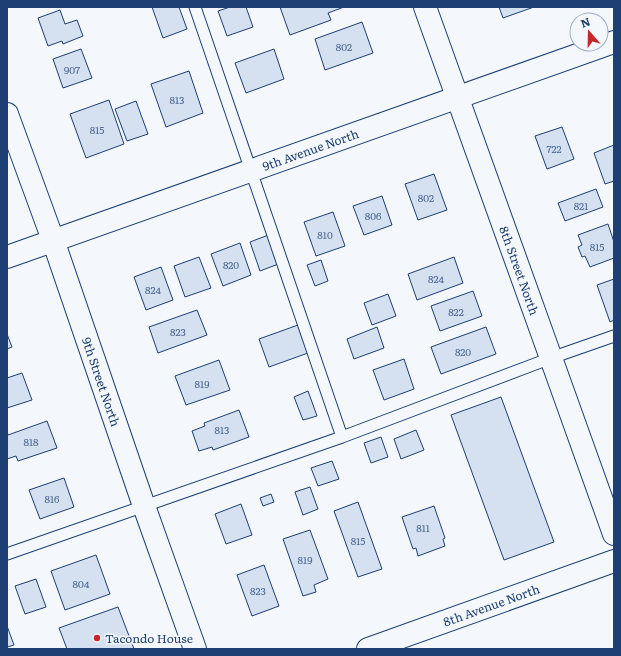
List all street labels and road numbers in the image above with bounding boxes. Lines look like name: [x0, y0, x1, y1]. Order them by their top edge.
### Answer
street label: 9th Avenue North: [260, 124, 361, 175]
street label: 8th Street North: [495, 224, 544, 318]
street label: 9th Street North: [78, 335, 125, 429]
street label: 8th Avenue North: [441, 579, 542, 630]

